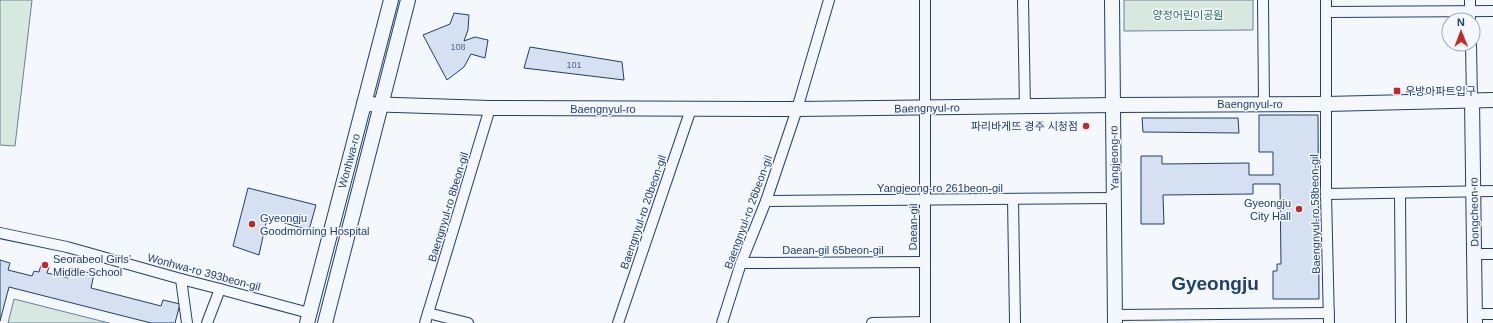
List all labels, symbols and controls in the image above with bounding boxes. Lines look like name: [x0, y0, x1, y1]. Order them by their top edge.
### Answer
park label: 양정어린이공원: [1153, 9, 1223, 21]
north arrow: [1441, 12, 1481, 52]
text: N: [1457, 16, 1465, 28]
house number: 108: [450, 42, 466, 52]
house number: 101: [566, 60, 582, 70]
place label: 우방아파트입구: [1405, 85, 1476, 97]
marker: 우방아파트입구: [1392, 86, 1402, 96]
street label: Baengnyul-ro: [1217, 98, 1283, 110]
street label: Baengnyul-ro: [894, 101, 960, 115]
street label: Baengnyul-ro: [570, 103, 636, 115]
place label: 파리바게뜨 경주 시청점: [971, 120, 1078, 132]
marker: 파리바게뜨 경주 시청점: [1081, 121, 1091, 131]
street label: Yangjeong-ro: [1107, 125, 1121, 191]
street label: Wonhwa-ro: [336, 132, 362, 190]
street label: Baengnyul-ro 8beon-gil: [426, 151, 470, 263]
street label: Baengnyul-ro 20beon-gil: [618, 153, 668, 271]
street label: Baengnyul-ro 26beon-gil: [722, 154, 774, 270]
street label: Baengnyul-ro 58beon-gil: [1308, 154, 1322, 274]
street label: Dongcheon-ro: [1467, 177, 1481, 247]
street label: Yangjeong-ro 261beon-gil: [877, 182, 1003, 194]
place label: Gyeongju City Hall: [1244, 197, 1291, 222]
street label: Daean-gil: [907, 203, 919, 251]
marker: Gyeongju City Hall: [1294, 204, 1304, 214]
place label: Gyeongju Goodmorning Hospital: [260, 212, 369, 237]
marker: Gyeongju Goodmorning Hospital: [247, 219, 257, 229]
street label: Daean-gil 65beon-gil: [782, 244, 884, 256]
street label: Wonhwa-ro 393beon-gil: [146, 251, 262, 293]
place label: Seorabeol Girls’ Middle School: [53, 253, 131, 278]
marker: Seorabeol Girls’ Middle School: [40, 260, 50, 270]
district label: Gyeongju: [1171, 273, 1259, 294]

